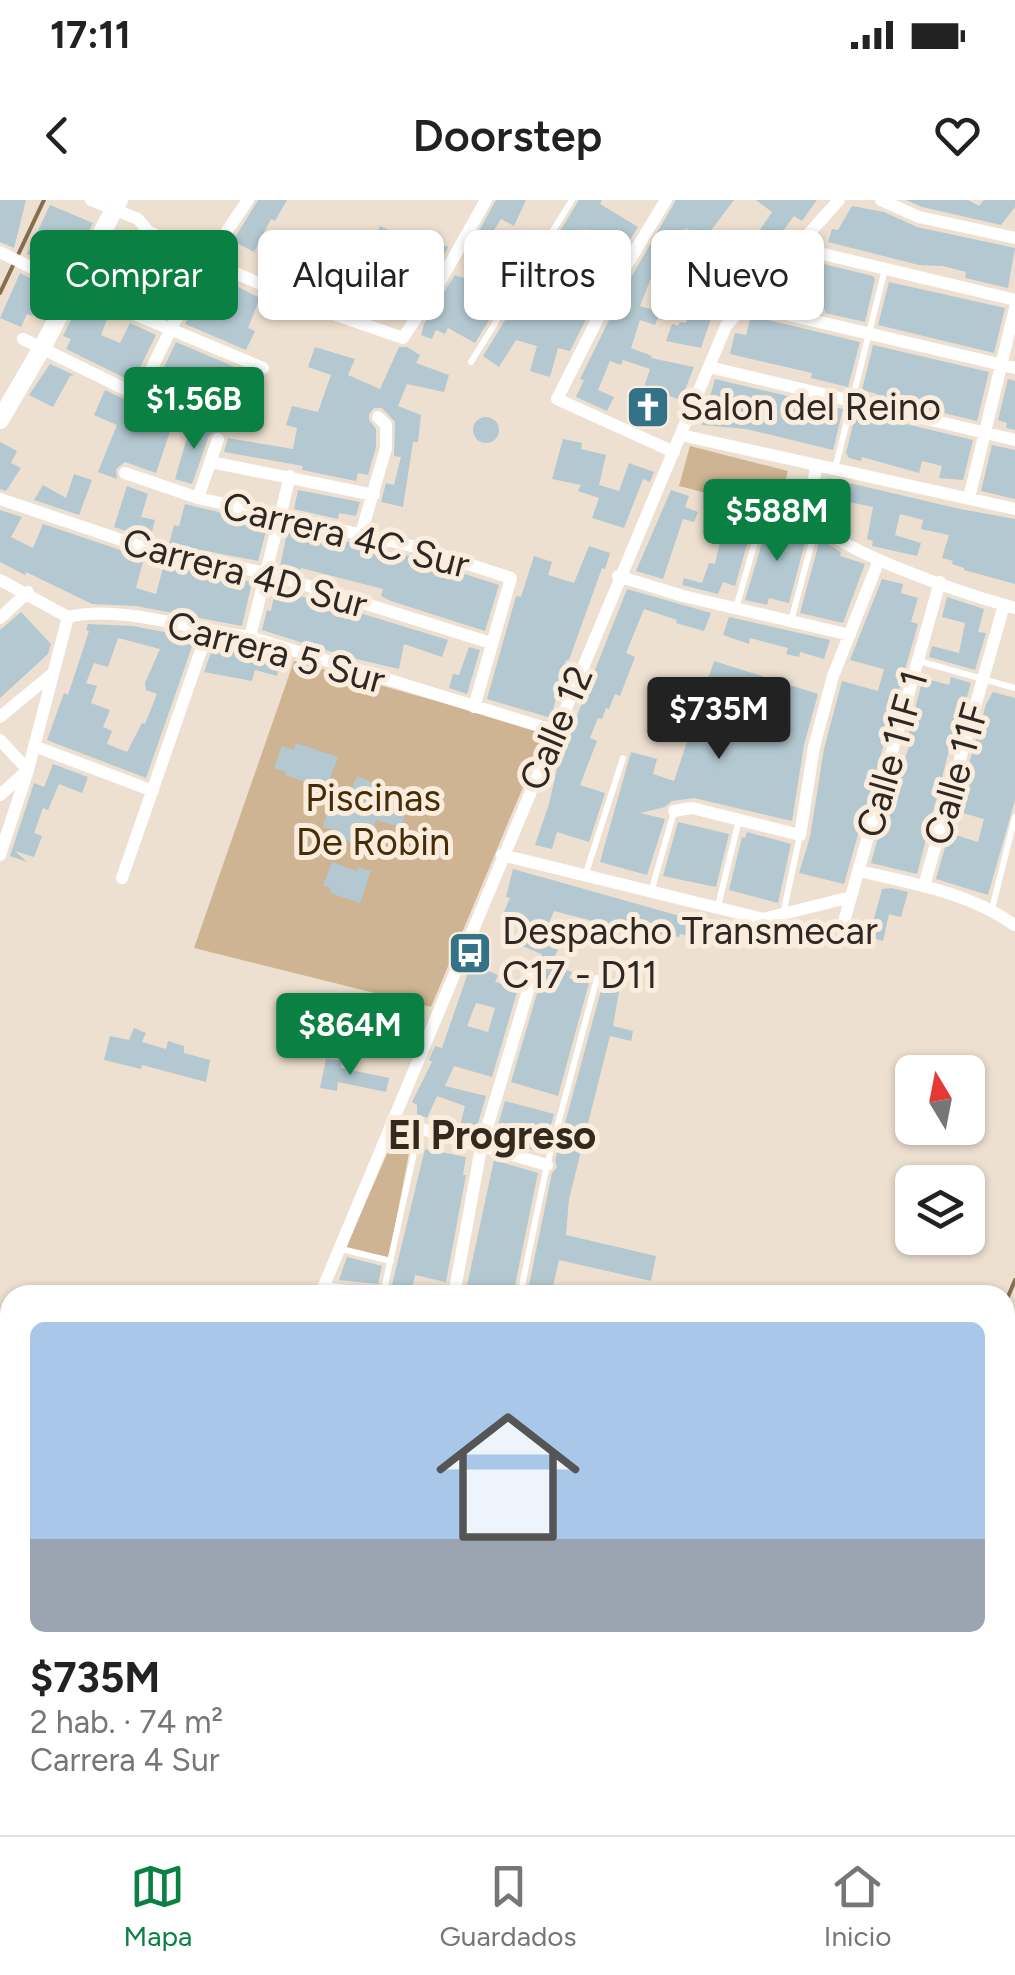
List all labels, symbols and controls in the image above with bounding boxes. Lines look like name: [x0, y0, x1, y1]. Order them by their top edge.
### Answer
text: 17:11: [50, 12, 131, 58]
icon: back: [30, 108, 85, 163]
text: Doorstep: [413, 108, 602, 162]
icon: heart: [930, 108, 985, 163]
chip: Comprar: [30, 230, 238, 320]
chip: Alquilar: [258, 230, 444, 320]
chip: Filtros: [464, 230, 631, 320]
chip: Nuevo: [651, 230, 824, 320]
pin: $1.56B: [113, 367, 275, 452]
text: $1.56B: [146, 380, 242, 418]
church icon: Salon del Reino: [625, 384, 671, 430]
place label: Salon del Reino: [680, 384, 941, 430]
pin: $588M: [707, 479, 847, 564]
street label: Carrera 4C Sur: [218, 482, 474, 588]
text: $588M: [726, 492, 828, 530]
street label: Carrera 4D Sur: [118, 518, 372, 628]
street label: Carrera 5 Sur: [162, 601, 390, 703]
street label: Calle 12: [509, 659, 603, 797]
street label: Calle 11F 1: [846, 666, 938, 842]
pin: $735M: [649, 677, 789, 762]
text: $735M: [669, 690, 769, 728]
street label: Calle 11F: [914, 698, 998, 850]
park label: Piscinas De Robin: [296, 775, 450, 865]
place label: Despacho Transmecar C17 - D11: [502, 908, 878, 998]
bus stop icon: Despacho Transmecar C17 - D11: [447, 930, 493, 976]
pin: $864M: [280, 993, 420, 1078]
text: $864M: [298, 1006, 402, 1044]
north arrow: [895, 1055, 985, 1145]
map controls: [895, 1055, 985, 1255]
district label: El Progreso: [388, 1111, 596, 1159]
button: layers: [895, 1165, 985, 1255]
icon: home: [418, 1387, 598, 1567]
text: $735M: [30, 1652, 160, 1703]
text: 2 hab. · 74 m²: [30, 1703, 223, 1741]
text: Carrera 4 Sur: [30, 1741, 220, 1779]
tab: Mapa: [124, 1859, 192, 1953]
tab: Guardados: [440, 1859, 577, 1953]
tab: Inicio: [824, 1859, 891, 1953]

